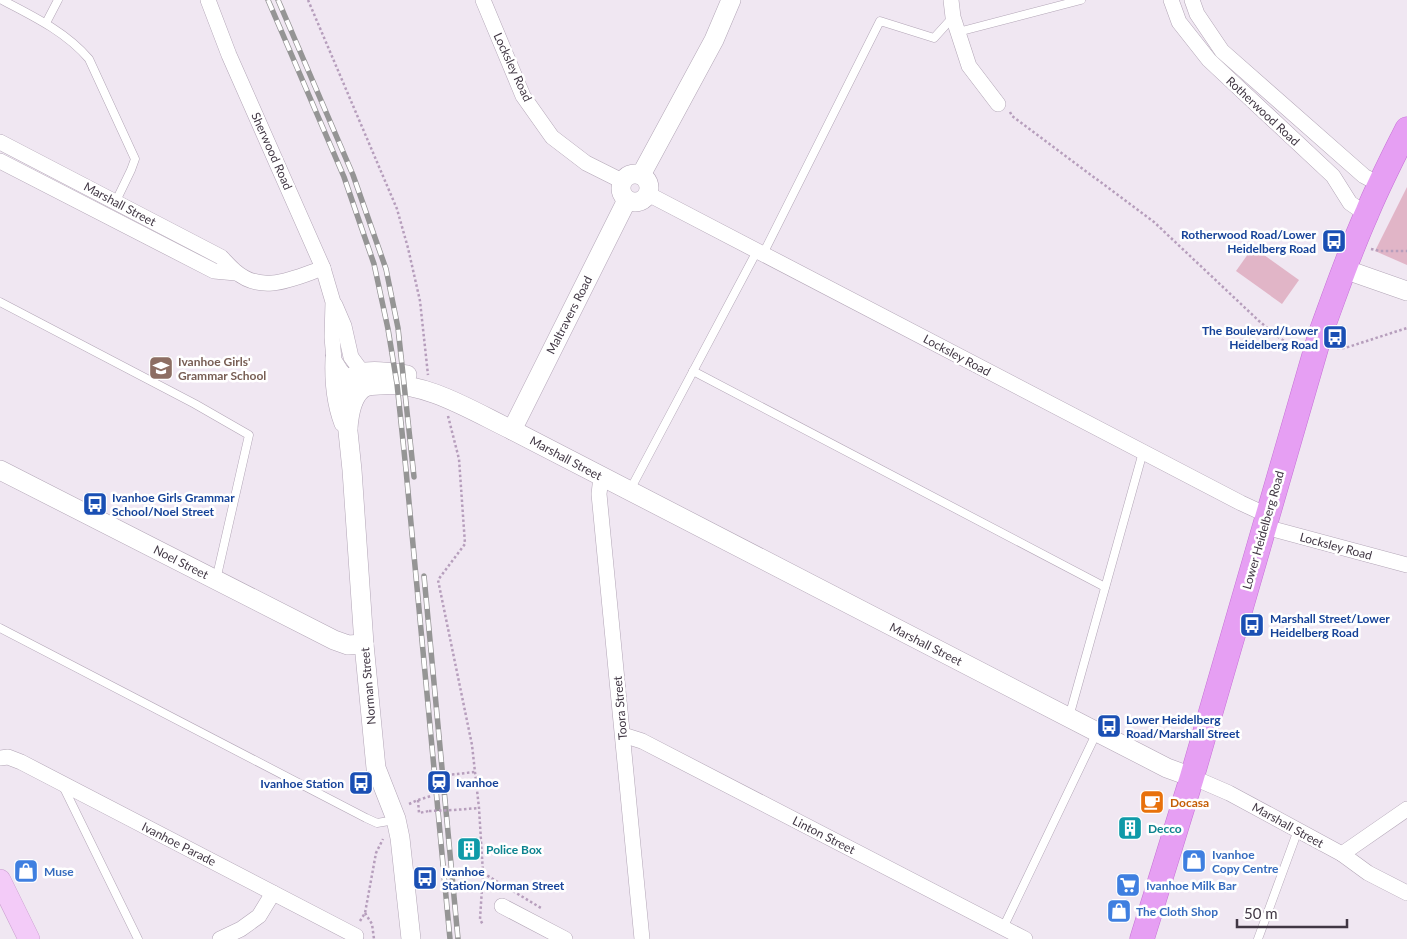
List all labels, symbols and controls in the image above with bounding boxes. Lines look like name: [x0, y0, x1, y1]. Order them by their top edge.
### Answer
street label: Locksley Road: [491, 30, 535, 104]
street label: Rotherwood Road: [1223, 73, 1303, 149]
street label: Sherwood Road: [248, 110, 296, 192]
street label: Marshall Street: [81, 179, 159, 230]
place label: Rotherwood Road/Lower Heidelberg Road: [1181, 227, 1317, 256]
bus stop icon: Rotherwood Road/Lower Heidelberg Road: [1321, 228, 1347, 254]
street label: Maltravers Road: [543, 273, 595, 357]
place label: The Boulevard/Lower Heidelberg Road: [1202, 323, 1319, 352]
bus stop icon: The Boulevard/Lower Heidelberg Road: [1322, 324, 1348, 350]
street label: Locksley Road: [921, 331, 993, 379]
place label: Ivanhoe Girls' Grammar School: [178, 354, 266, 383]
school or university icon: Ivanhoe Girls' Grammar School: [148, 355, 174, 381]
street label: Marshall Street: [527, 433, 605, 484]
street label: Lower Heidelberg Road: [1239, 469, 1287, 591]
place label: Ivanhoe Girls Grammar School/Noel Street: [112, 490, 235, 519]
bus stop icon: Ivanhoe Girls Grammar School/Noel Street: [82, 491, 108, 517]
street label: Locksley Road: [1298, 529, 1374, 563]
street label: Noel Street: [151, 542, 212, 583]
place label: Marshall Street/Lower Heidelberg Road: [1270, 611, 1390, 640]
bus stop icon: Marshall Street/Lower Heidelberg Road: [1239, 612, 1265, 638]
street label: Marshall Street: [887, 619, 965, 669]
street label: Norman Street: [357, 646, 379, 725]
street label: Toora Street: [610, 675, 630, 741]
place label: Lower Heidelberg Road/Marshall Street: [1126, 712, 1240, 741]
bus stop icon: Lower Heidelberg Road/Marshall Street: [1096, 713, 1122, 739]
station icon: Ivanhoe: [426, 769, 452, 795]
bus stop icon: Ivanhoe Station: [348, 770, 374, 796]
place label: Ivanhoe: [456, 775, 499, 790]
place label: Ivanhoe Station: [260, 776, 344, 791]
cafe icon: Docasa: [1139, 789, 1165, 815]
place label: Docasa: [1170, 795, 1209, 810]
street label: Marshall Street: [1250, 799, 1327, 851]
street label: Linton Street: [790, 813, 858, 857]
building icon: Decco: [1117, 815, 1143, 841]
street label: Ivanhoe Parade: [139, 819, 219, 869]
place label: Decco: [1148, 821, 1182, 836]
building icon: Police Box: [456, 836, 482, 862]
place label: Police Box: [486, 842, 543, 857]
place label: Ivanhoe Copy Centre: [1212, 847, 1279, 876]
shop icon: Ivanhoe Copy Centre: [1181, 848, 1207, 874]
shop icon: Muse: [13, 858, 39, 884]
place label: Muse: [44, 864, 74, 879]
place label: Ivanhoe Station/Norman Street: [442, 864, 565, 893]
bus stop icon: Ivanhoe Station/Norman Street: [412, 865, 438, 891]
supermarket icon: Ivanhoe Milk Bar: [1115, 872, 1141, 898]
place label: Ivanhoe Milk Bar: [1146, 878, 1237, 893]
scale bar: [1237, 896, 1347, 928]
shop icon: The Cloth Shop: [1106, 898, 1132, 924]
place label: The Cloth Shop: [1136, 904, 1218, 919]
text: 50 m: [1244, 904, 1278, 922]

